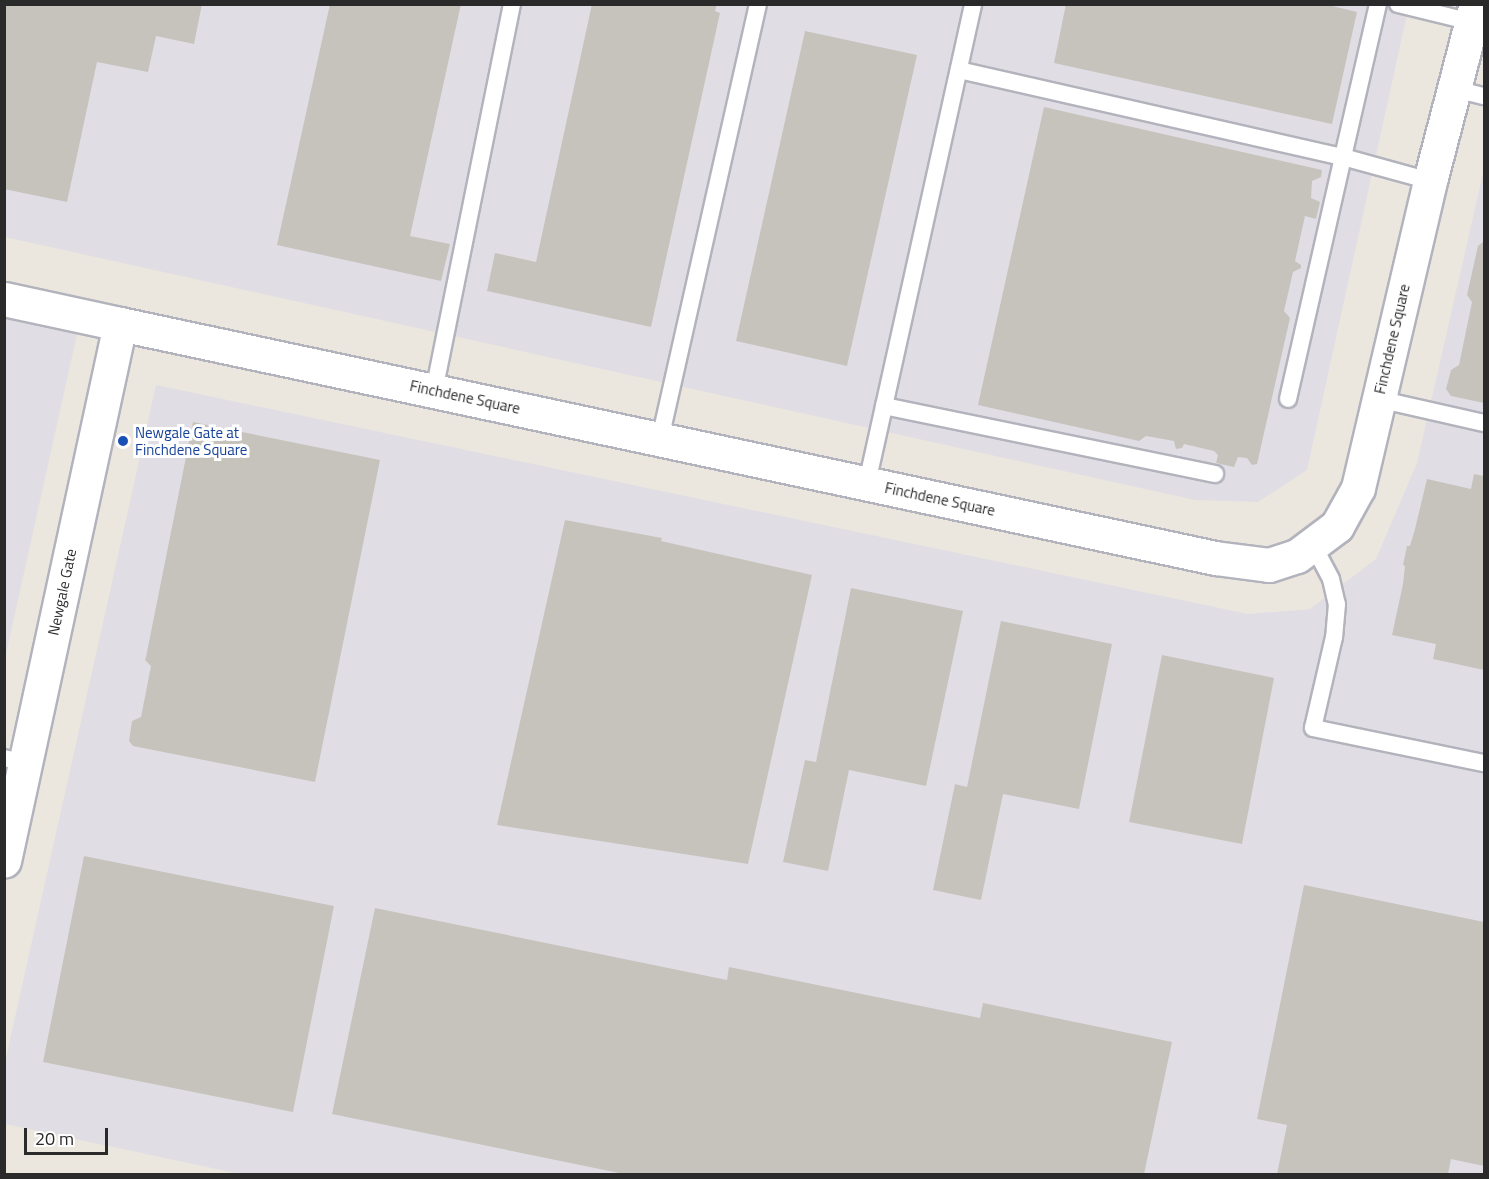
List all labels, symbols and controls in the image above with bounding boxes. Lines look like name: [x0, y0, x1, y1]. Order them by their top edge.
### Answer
street label: Finchdene Square: [1371, 282, 1413, 396]
street label: Finchdene Square: [408, 377, 522, 417]
place label: Newgale Gate at Finchdene Square: [135, 423, 247, 458]
marker: Newgale Gate at Finchdene Square: [116, 434, 130, 448]
street label: Finchdene Square: [883, 479, 997, 519]
street label: Newgale Gate: [44, 547, 80, 637]
scale bar: [27, 1116, 111, 1154]
text: 20 m: [35, 1125, 74, 1152]

